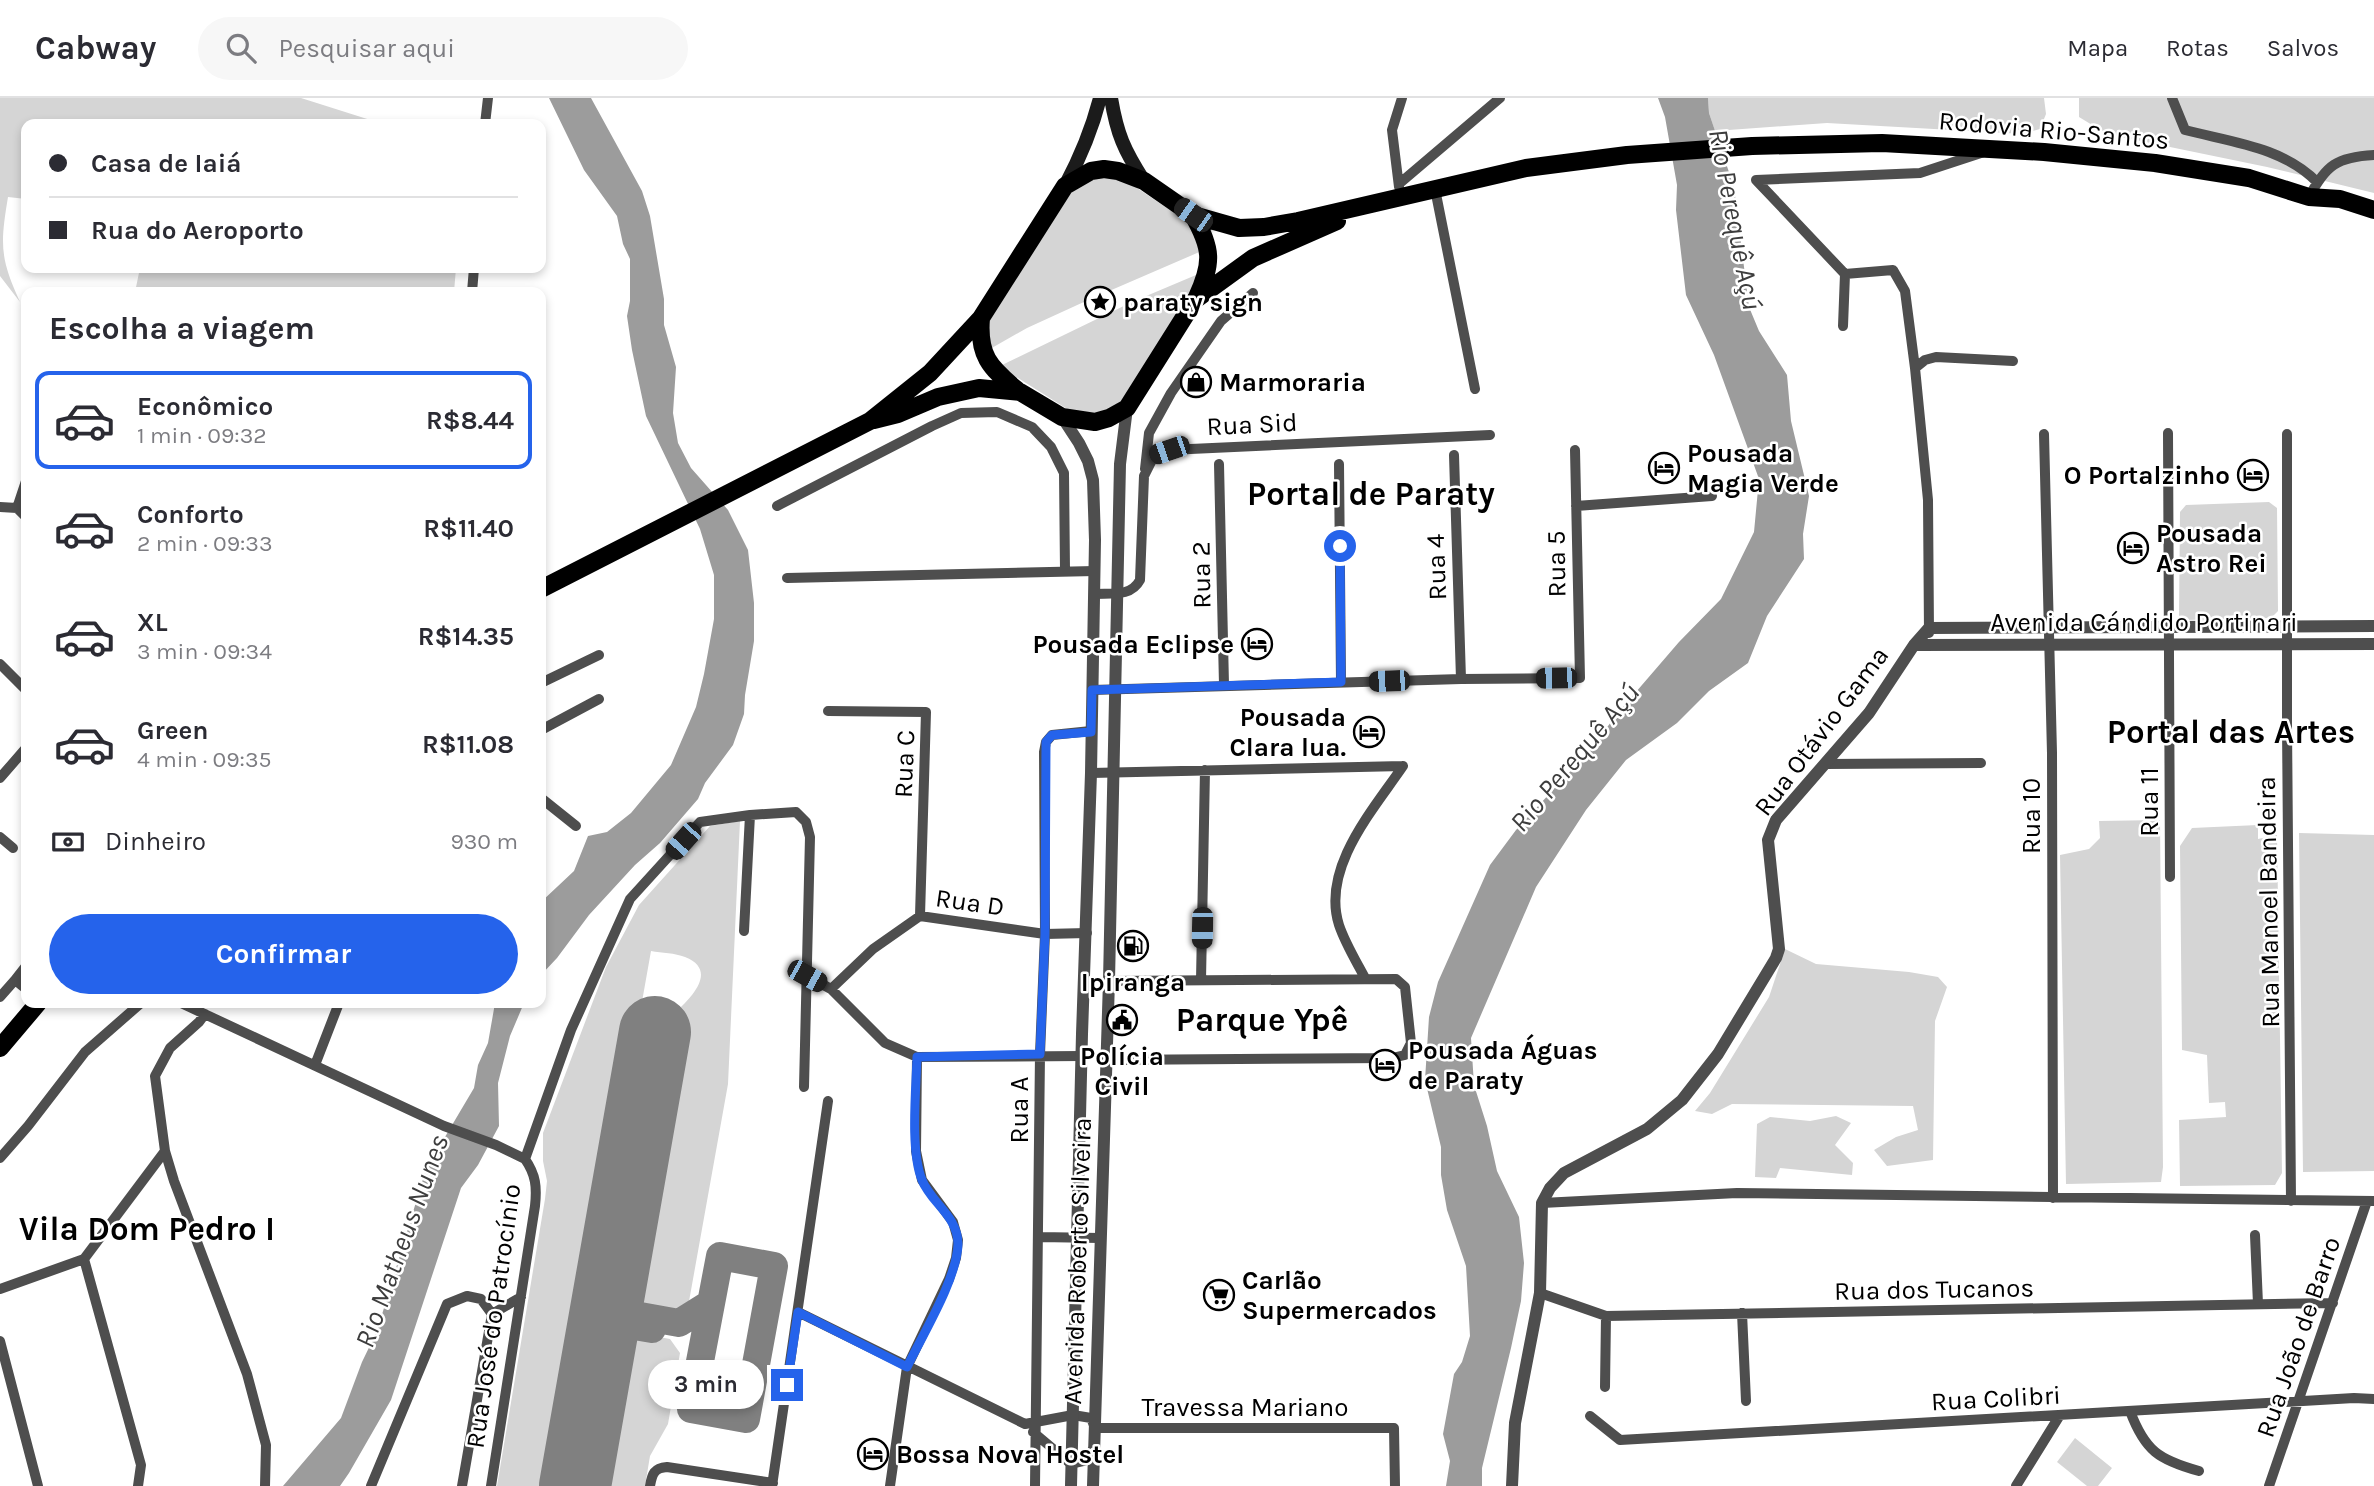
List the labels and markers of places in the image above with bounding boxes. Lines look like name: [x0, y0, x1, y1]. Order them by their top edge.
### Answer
place icon: paraty sign: [1083, 285, 1117, 319]
place label: paraty sign: [1123, 287, 1263, 318]
shop icon: Marmoraria: [1179, 365, 1213, 399]
place label: Marmoraria: [1219, 367, 1366, 398]
place label: Pousada Magia Verde: [1687, 438, 1839, 499]
hotel icon: Pousada Magia Verde: [1647, 451, 1681, 485]
hotel icon: O Portalzinho: [2236, 458, 2270, 492]
place label: O Portalzinho: [2064, 460, 2230, 491]
place label: Pousada Astro Rei: [2156, 518, 2267, 579]
hotel icon: Pousada Astro Rei: [2116, 531, 2150, 565]
hotel icon: Pousada Eclipse: [1240, 627, 1274, 661]
place label: Pousada Eclipse: [1032, 629, 1234, 660]
place label: Pousada Clara lua.: [1229, 702, 1346, 763]
hotel icon: Pousada Clara lua.: [1352, 715, 1386, 749]
fuel station icon: Ipiranga: [1116, 929, 1150, 963]
place label: Ipiranga: [1081, 967, 1185, 998]
public building icon: Polícia Civil: [1105, 1003, 1139, 1037]
place label: Pousada Águas de Paraty: [1408, 1034, 1597, 1096]
place label: Polícia Civil: [1080, 1041, 1164, 1102]
hotel icon: Pousada Águas de Paraty: [1368, 1048, 1402, 1082]
place label: Carlão Supermercados: [1242, 1265, 1437, 1326]
supermarket icon: Carlão Supermercados: [1202, 1278, 1236, 1312]
hotel icon: Bossa Nova Hostel: [856, 1437, 890, 1471]
place label: Bossa Nova Hostel: [896, 1439, 1124, 1470]

